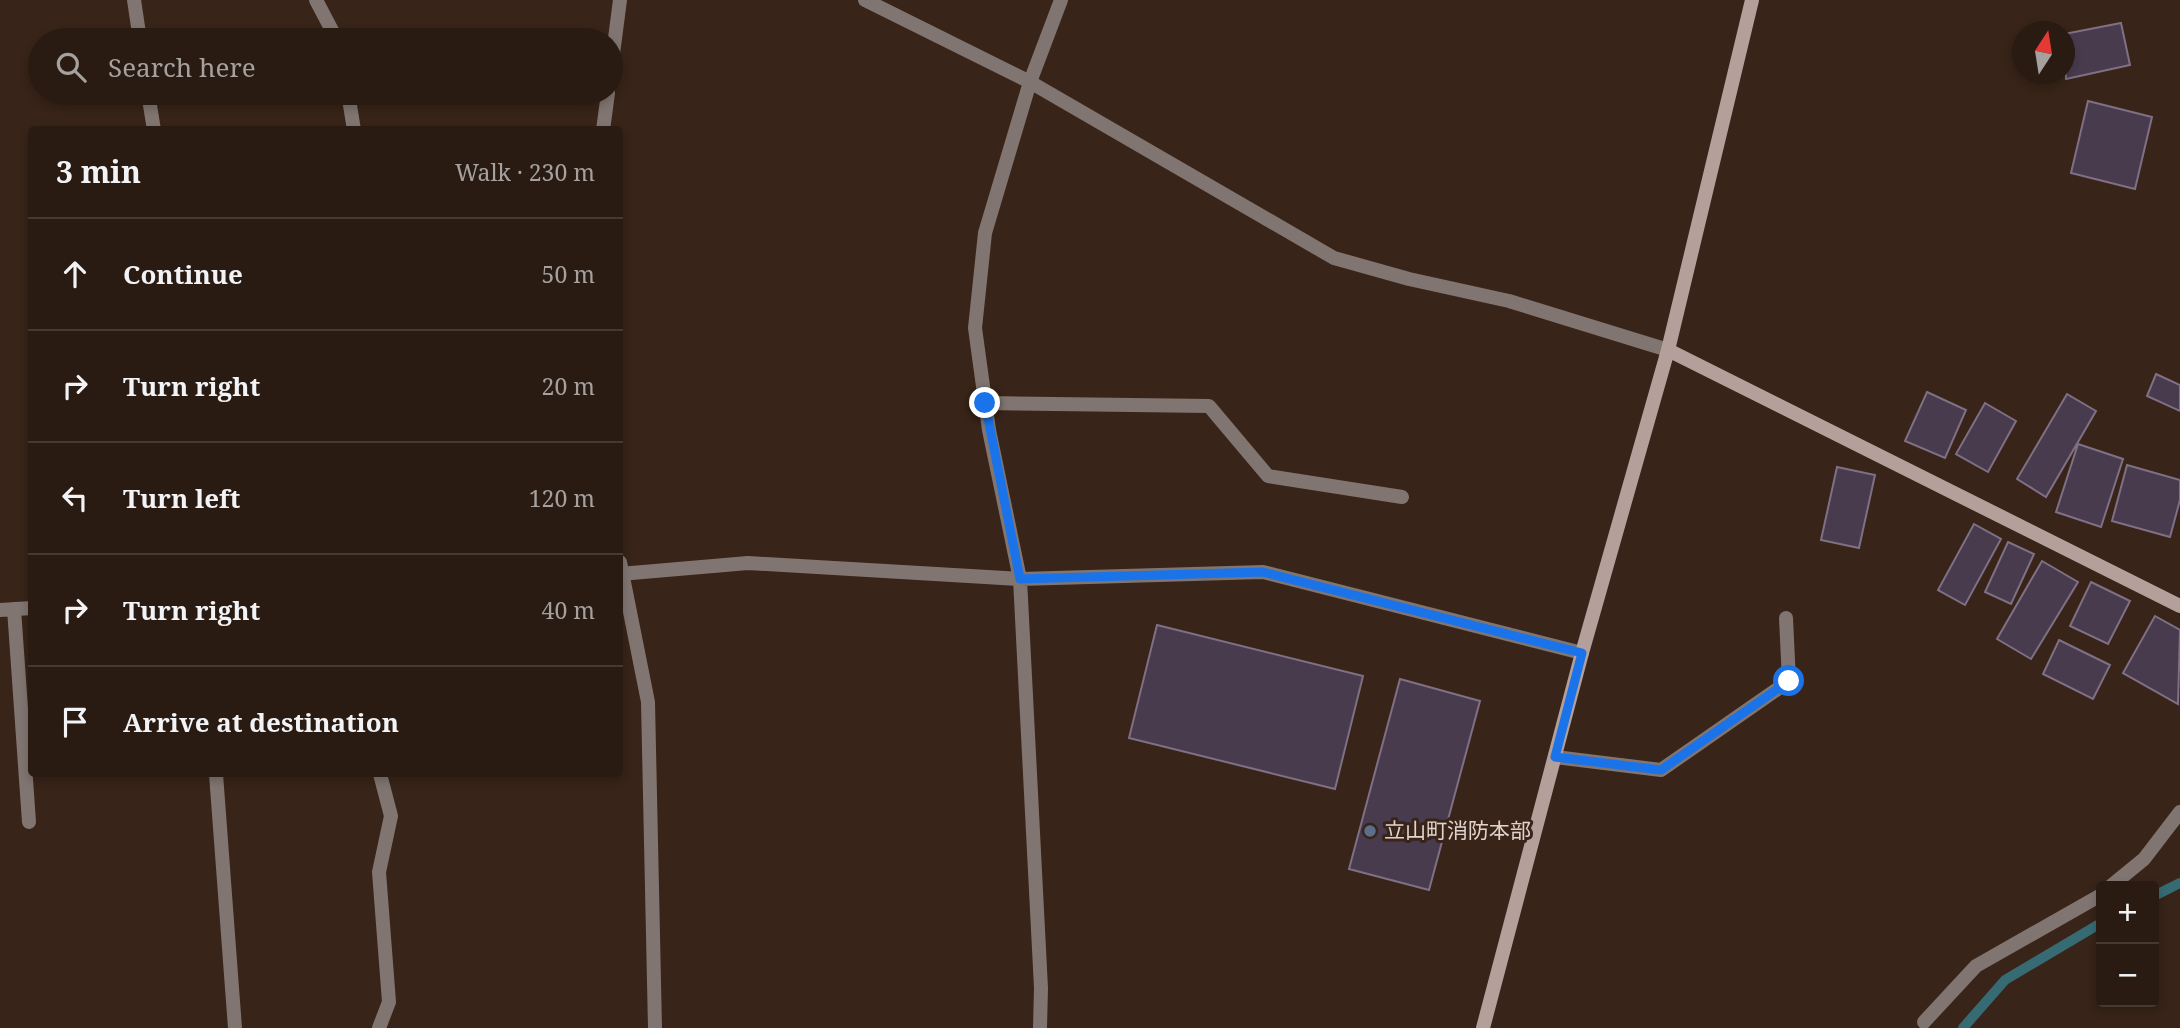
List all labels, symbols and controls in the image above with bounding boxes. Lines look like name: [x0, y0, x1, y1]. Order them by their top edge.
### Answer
north arrow: [2012, 21, 2075, 84]
search box: [28, 28, 623, 105]
icon: search: [52, 48, 90, 86]
text: Search here: [108, 49, 256, 85]
text: 3 min: [56, 151, 141, 192]
text: Walk · 230 m: [455, 156, 595, 188]
icon: ahead: [56, 255, 94, 293]
text: Continue: [123, 256, 243, 292]
text: 50 m: [542, 258, 595, 290]
icon: right: [56, 367, 94, 405]
text: Turn right: [123, 368, 260, 404]
text: 20 m: [542, 370, 595, 402]
route end: [969, 387, 1000, 418]
icon: left: [56, 479, 94, 517]
text: Turn left: [123, 480, 240, 516]
text: 120 m: [529, 482, 595, 514]
icon: right: [56, 591, 94, 629]
text: Turn right: [123, 592, 260, 628]
text: 40 m: [542, 594, 595, 626]
route start: [1773, 665, 1804, 696]
icon: arrive: [56, 703, 94, 741]
text: Arrive at destination: [123, 704, 399, 740]
place label: 立山町消防本部: [1384, 816, 1531, 844]
marker: 立山町消防本部: [1362, 823, 1378, 839]
map controls: [2096, 881, 2159, 1007]
button: +: [2096, 881, 2159, 944]
button: −: [2096, 944, 2159, 1007]

